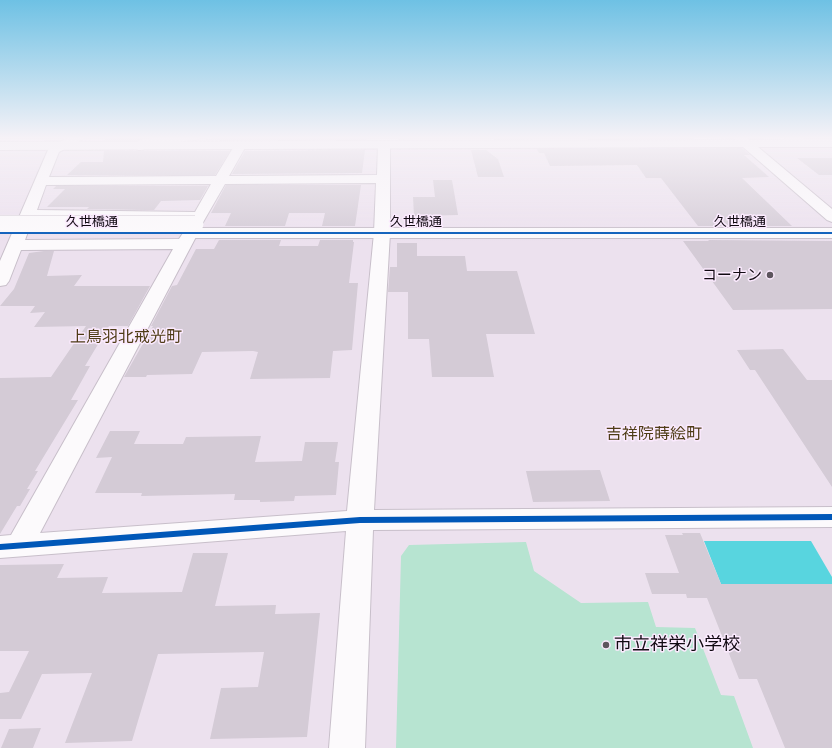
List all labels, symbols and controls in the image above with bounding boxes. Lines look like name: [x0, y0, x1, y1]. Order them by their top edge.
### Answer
street label: 久世橋通: [66, 214, 118, 230]
street label: 久世橋通: [390, 214, 442, 230]
street label: 久世橋通: [714, 214, 766, 230]
place label: コーナン: [702, 266, 762, 284]
marker: コーナン: [765, 270, 775, 280]
district label: 上鳥羽北戒光町: [70, 327, 182, 347]
district label: 吉祥院蒔絵町: [606, 424, 702, 444]
place label: 市立祥栄小学校: [614, 634, 740, 656]
marker: 市立祥栄小学校: [601, 640, 611, 650]

